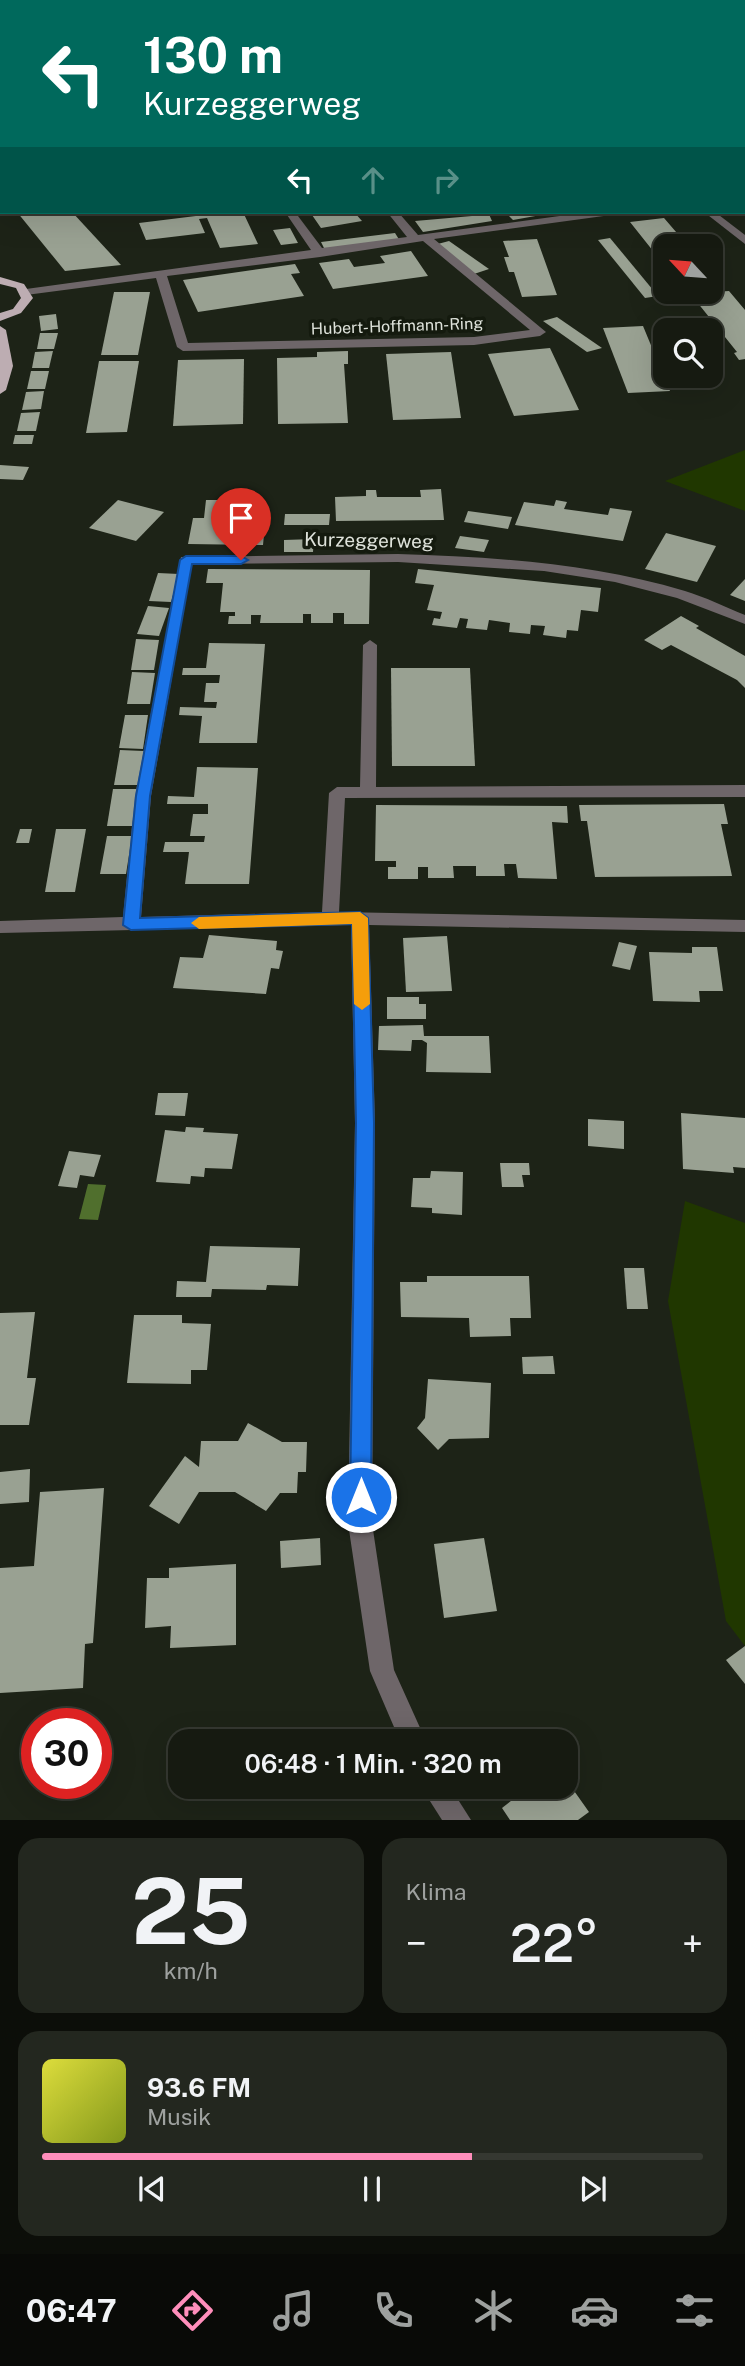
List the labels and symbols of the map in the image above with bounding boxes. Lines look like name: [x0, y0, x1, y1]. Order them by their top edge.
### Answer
north arrow: [653, 234, 723, 304]
street label: Hubert-Hoffmann-Ring: [310, 313, 484, 339]
pin: [211, 488, 271, 560]
street label: Kurzeggerweg: [304, 528, 434, 552]
position arrow: [324, 1460, 398, 1534]
speed limit sign: 30: [21, 1708, 112, 1799]

